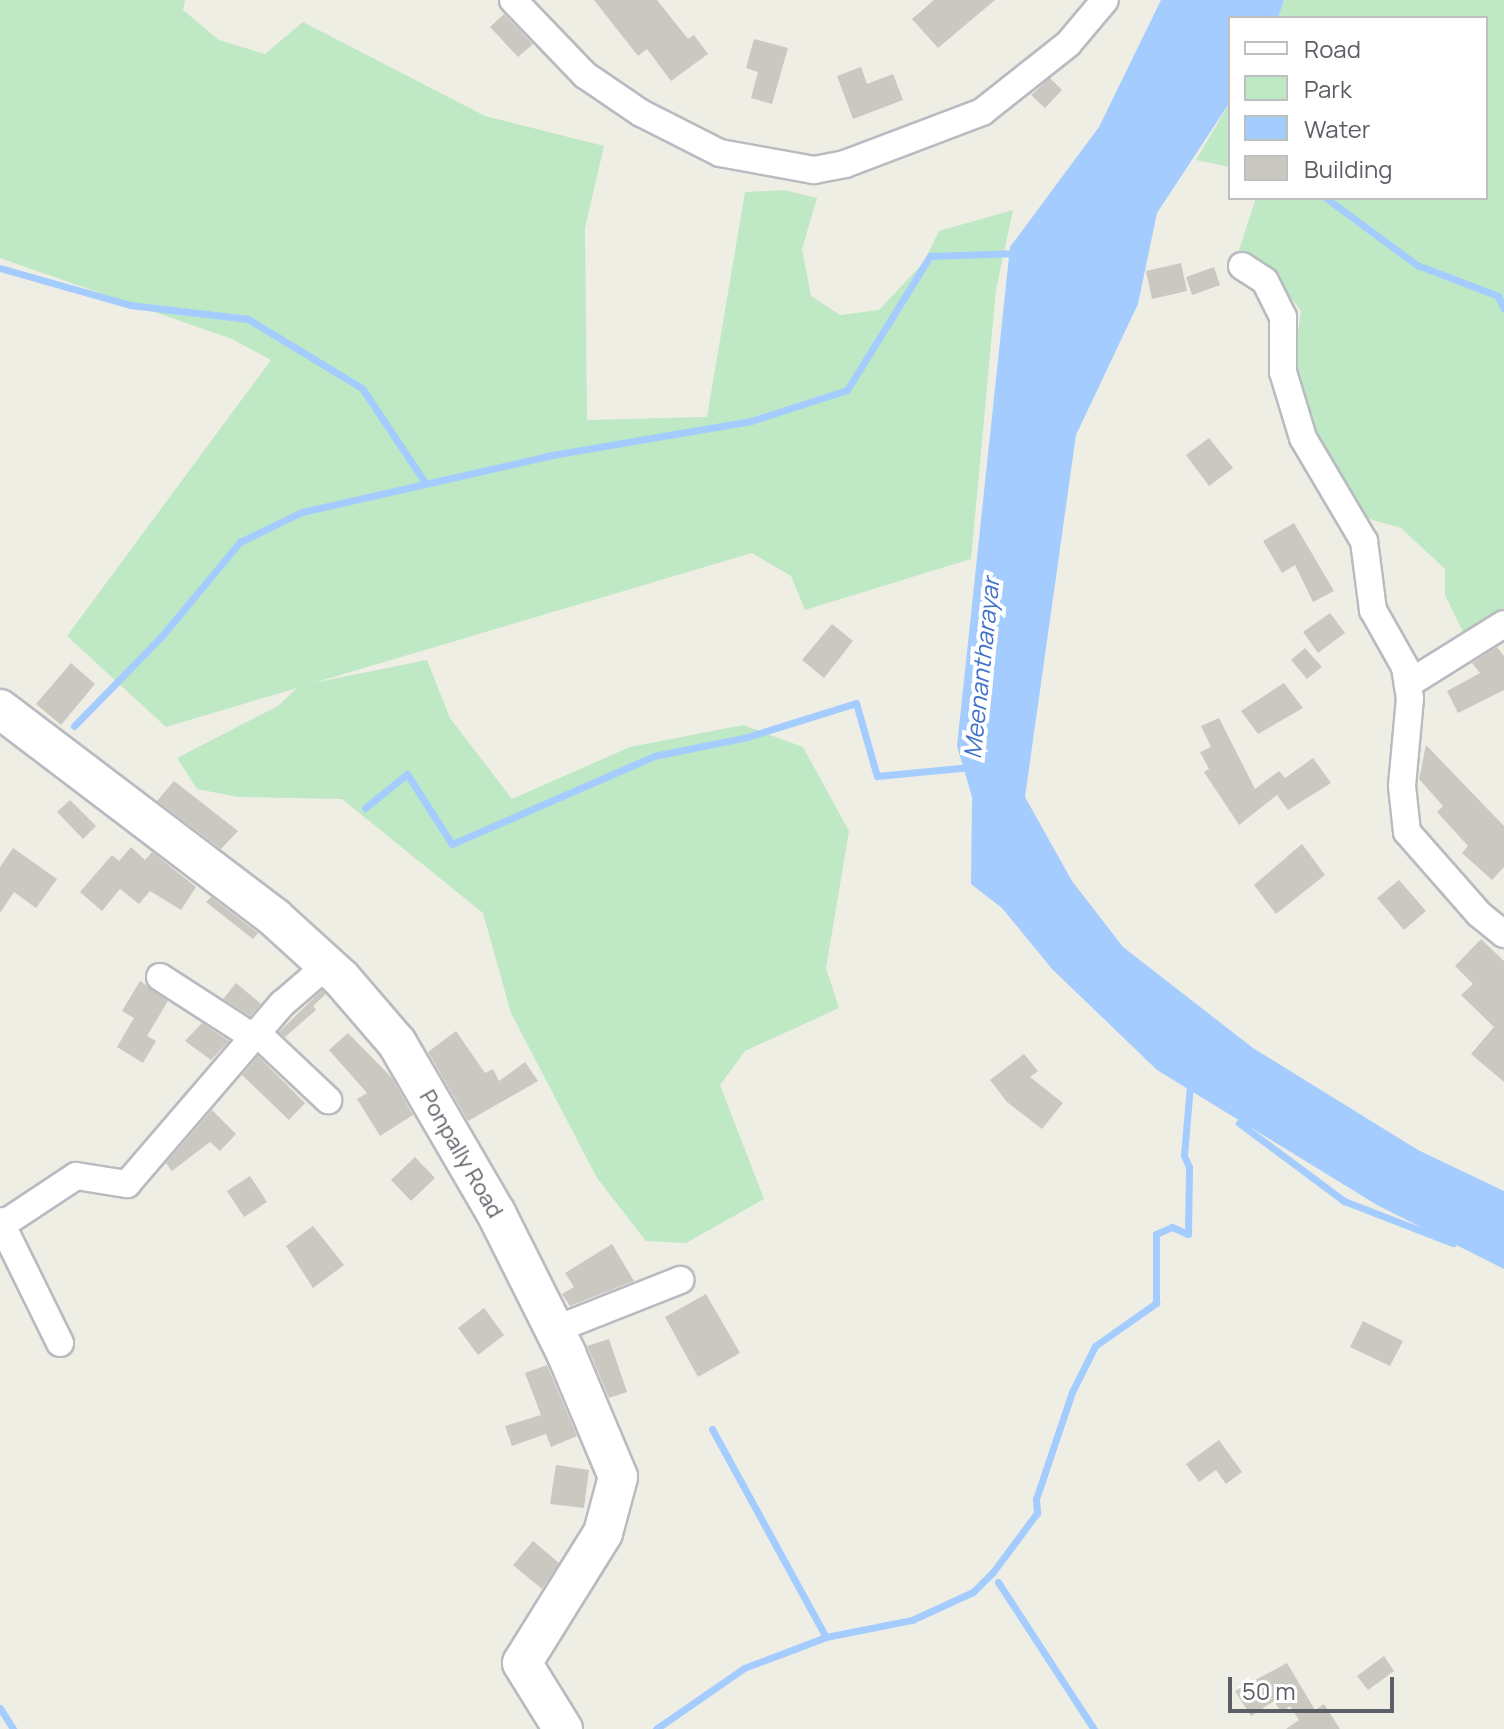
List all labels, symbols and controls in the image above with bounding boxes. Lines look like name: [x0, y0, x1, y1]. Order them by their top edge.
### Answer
legend: [1228, 16, 1488, 200]
text: Road: [1304, 32, 1361, 65]
text: Park: [1304, 72, 1352, 105]
text: Water: [1304, 112, 1371, 145]
text: Building: [1304, 152, 1392, 185]
water label: Meenantharayar: [957, 576, 1005, 760]
street label: Ponpally Road: [414, 1085, 508, 1223]
scale bar: [1232, 1661, 1398, 1711]
text: 50 m: [1242, 1674, 1296, 1707]

